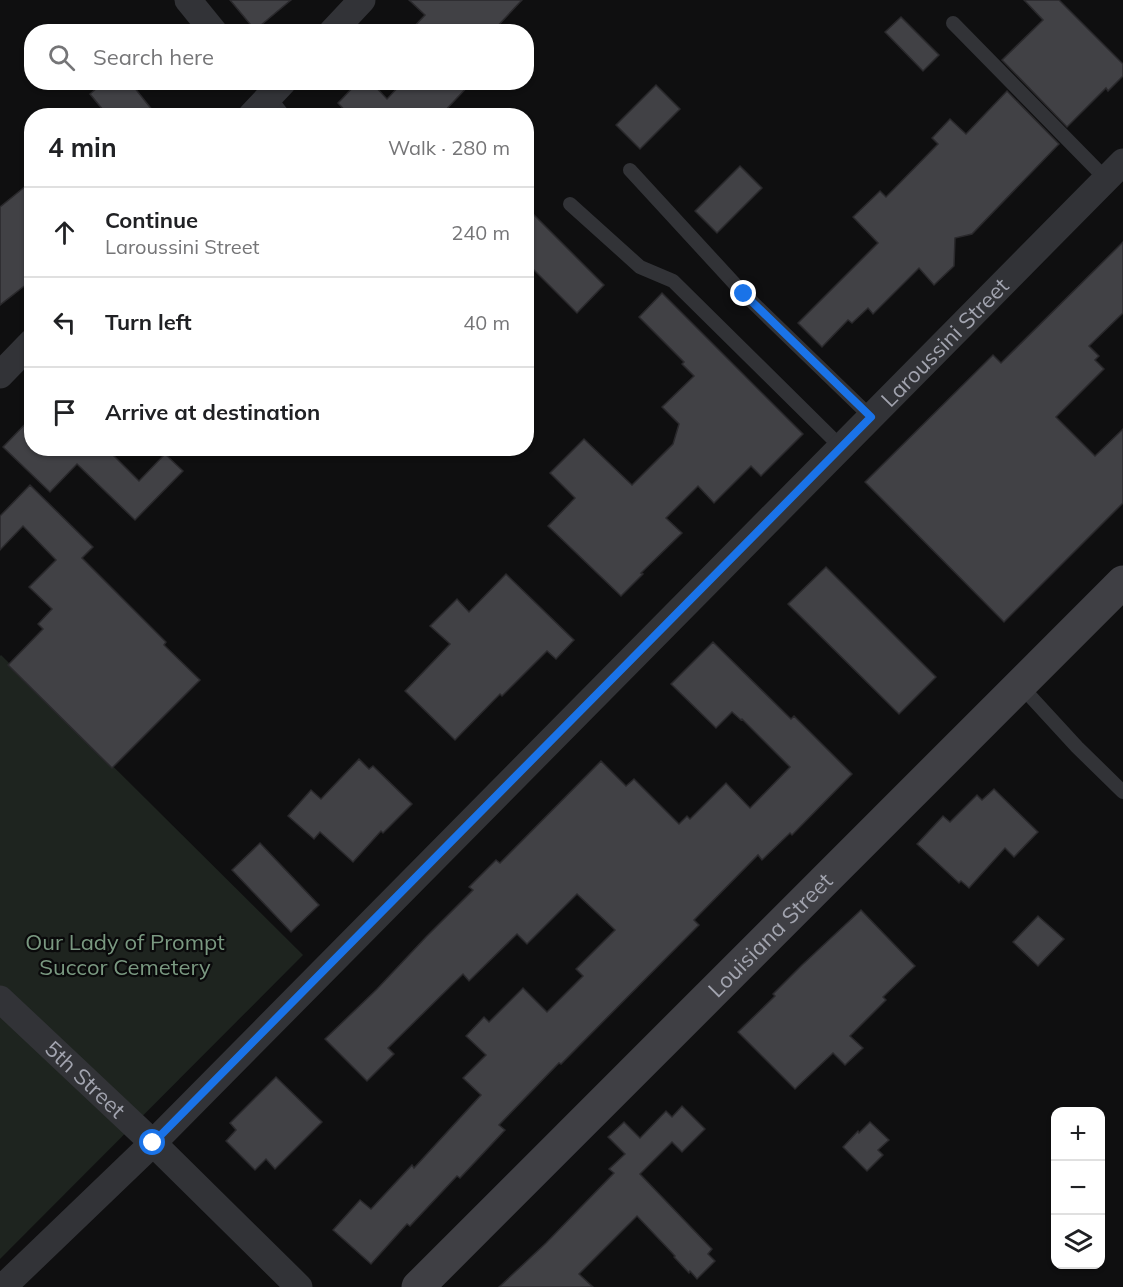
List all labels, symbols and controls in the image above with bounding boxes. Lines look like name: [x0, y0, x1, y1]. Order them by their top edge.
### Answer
search box: [24, 24, 534, 90]
icon: search: [45, 41, 78, 74]
text: Search here: [93, 43, 214, 71]
text: 4 min: [48, 131, 117, 164]
text: Walk · 280 m: [388, 135, 510, 160]
text: Continue: [105, 206, 198, 234]
icon: ahead: [48, 216, 81, 249]
text: 240 m: [451, 220, 510, 245]
text: Laroussini Street: [105, 234, 260, 259]
street label: Laroussini Street: [875, 272, 1015, 413]
route end: [730, 280, 756, 306]
icon: left: [48, 306, 81, 339]
text: Turn left: [105, 308, 192, 336]
text: 40 m: [463, 310, 510, 335]
icon: arrive: [48, 396, 81, 429]
text: Arrive at destination: [105, 398, 320, 426]
street label: Louisiana Street: [702, 867, 838, 1003]
park label: Our Lady of Prompt Succor Cemetery: [25, 928, 225, 981]
street label: 5th Street: [39, 1035, 132, 1124]
map controls: [1051, 1107, 1105, 1269]
button: +: [1051, 1107, 1105, 1161]
route start: [139, 1129, 165, 1155]
button: −: [1051, 1161, 1105, 1215]
button: layers: [1051, 1215, 1105, 1269]

